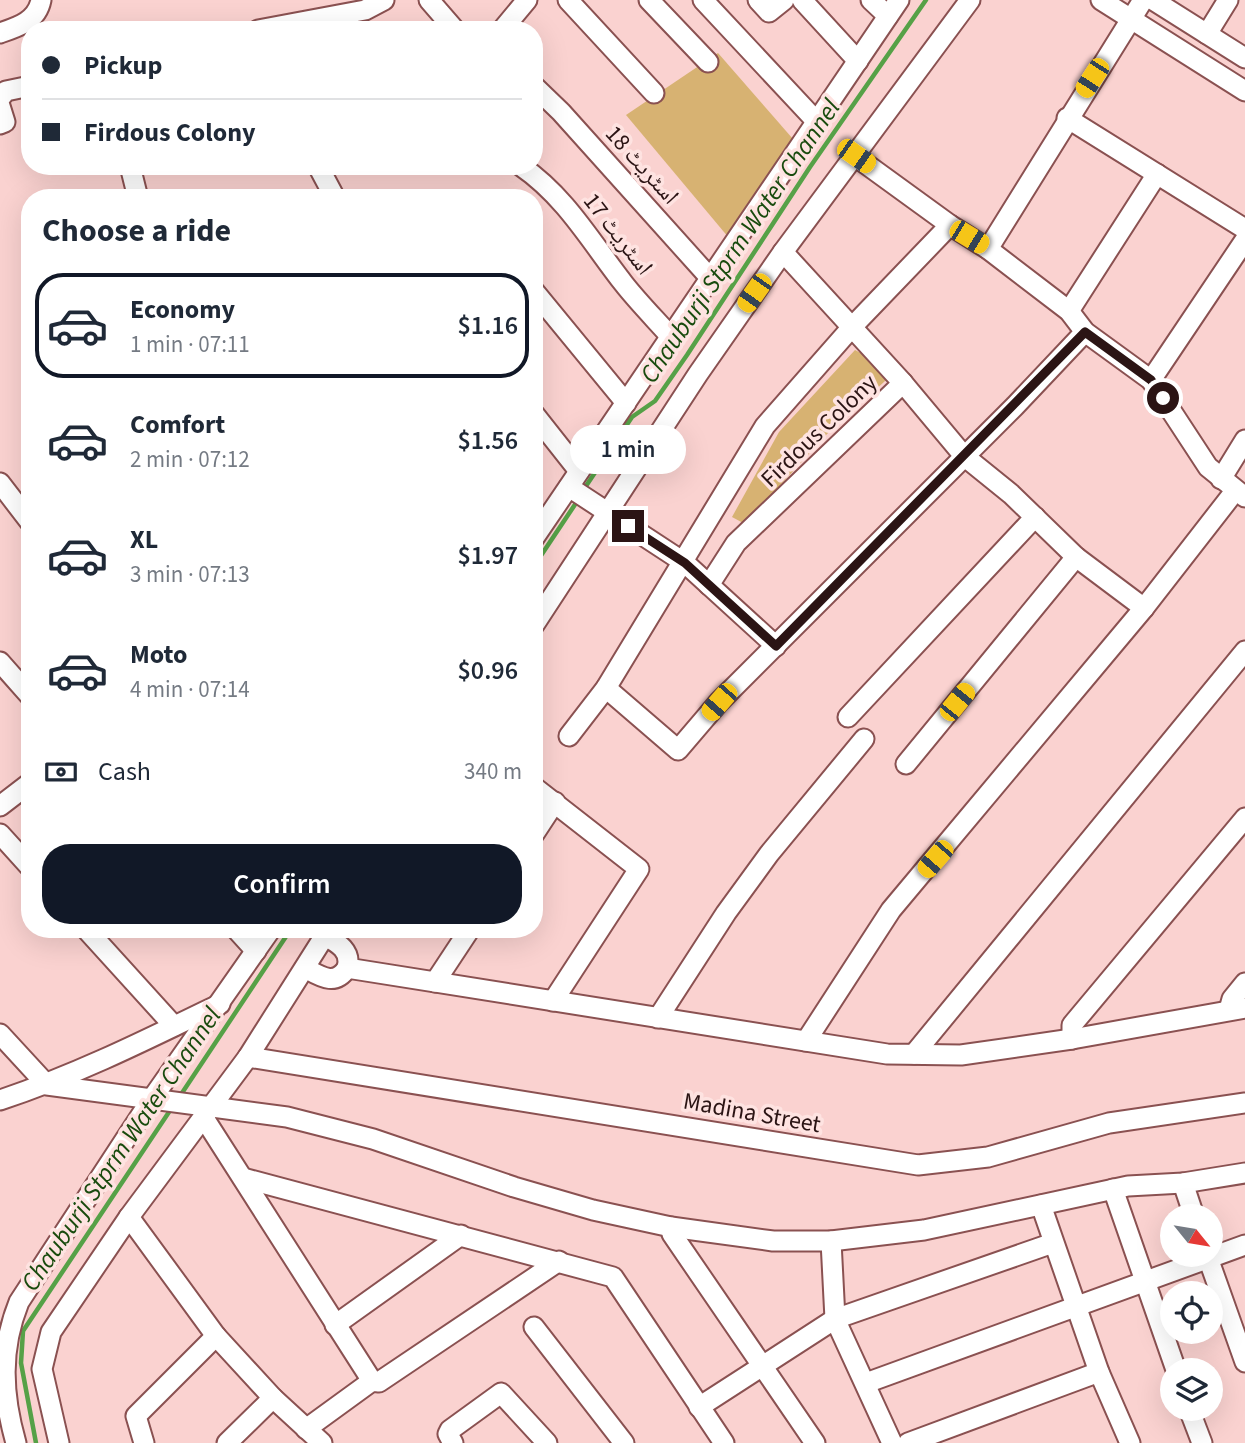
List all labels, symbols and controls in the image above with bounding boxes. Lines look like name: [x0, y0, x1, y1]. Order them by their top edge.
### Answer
text: Pickup: [84, 47, 162, 84]
car: [1072, 55, 1113, 101]
water label: Chauburji Stprm Water Channel: [631, 91, 850, 391]
text: Firdous Colony: [84, 114, 256, 151]
street label: اسٹریٹ 18: [597, 117, 687, 213]
car: [833, 135, 880, 177]
street label: اسٹریٹ 17: [575, 185, 661, 283]
text: Choose a ride: [42, 208, 231, 254]
car: [946, 217, 993, 257]
car: [734, 270, 775, 316]
text: Economy: [130, 291, 235, 328]
icon: car: [46, 294, 109, 357]
text: $1.16: [457, 307, 518, 344]
text: 1 min · 07:11: [130, 328, 250, 361]
street label: Firdous Colony: [753, 366, 885, 496]
route start: [1147, 382, 1179, 414]
text: Comfort: [130, 406, 225, 443]
icon: car: [46, 409, 109, 472]
text: $1.56: [457, 422, 518, 459]
callout: 1 min: [570, 424, 686, 474]
text: 1 min: [601, 433, 655, 466]
text: 2 min · 07:12: [130, 443, 250, 476]
route end: [612, 510, 644, 542]
text: XL: [130, 521, 158, 558]
icon: car: [46, 524, 109, 587]
text: $1.97: [457, 537, 518, 574]
text: 3 min · 07:13: [130, 558, 250, 591]
text: Moto: [130, 636, 187, 673]
icon: car: [46, 639, 109, 702]
text: $0.96: [457, 652, 518, 689]
text: 4 min · 07:14: [130, 673, 250, 706]
car: [698, 679, 741, 725]
car: [936, 679, 979, 725]
icon: cash: [42, 753, 80, 791]
text: Cash: [98, 753, 151, 790]
text: 340 m: [464, 755, 522, 788]
car: [914, 836, 957, 882]
button: Confirm: [42, 844, 522, 924]
water label: Chauburji Stprm Water Channel: [12, 999, 231, 1299]
street label: Madina Street: [681, 1084, 823, 1142]
north arrow: [1160, 1204, 1223, 1267]
map controls: [1160, 1204, 1223, 1421]
button: locate: [1160, 1281, 1223, 1344]
button: layers: [1160, 1358, 1223, 1421]

